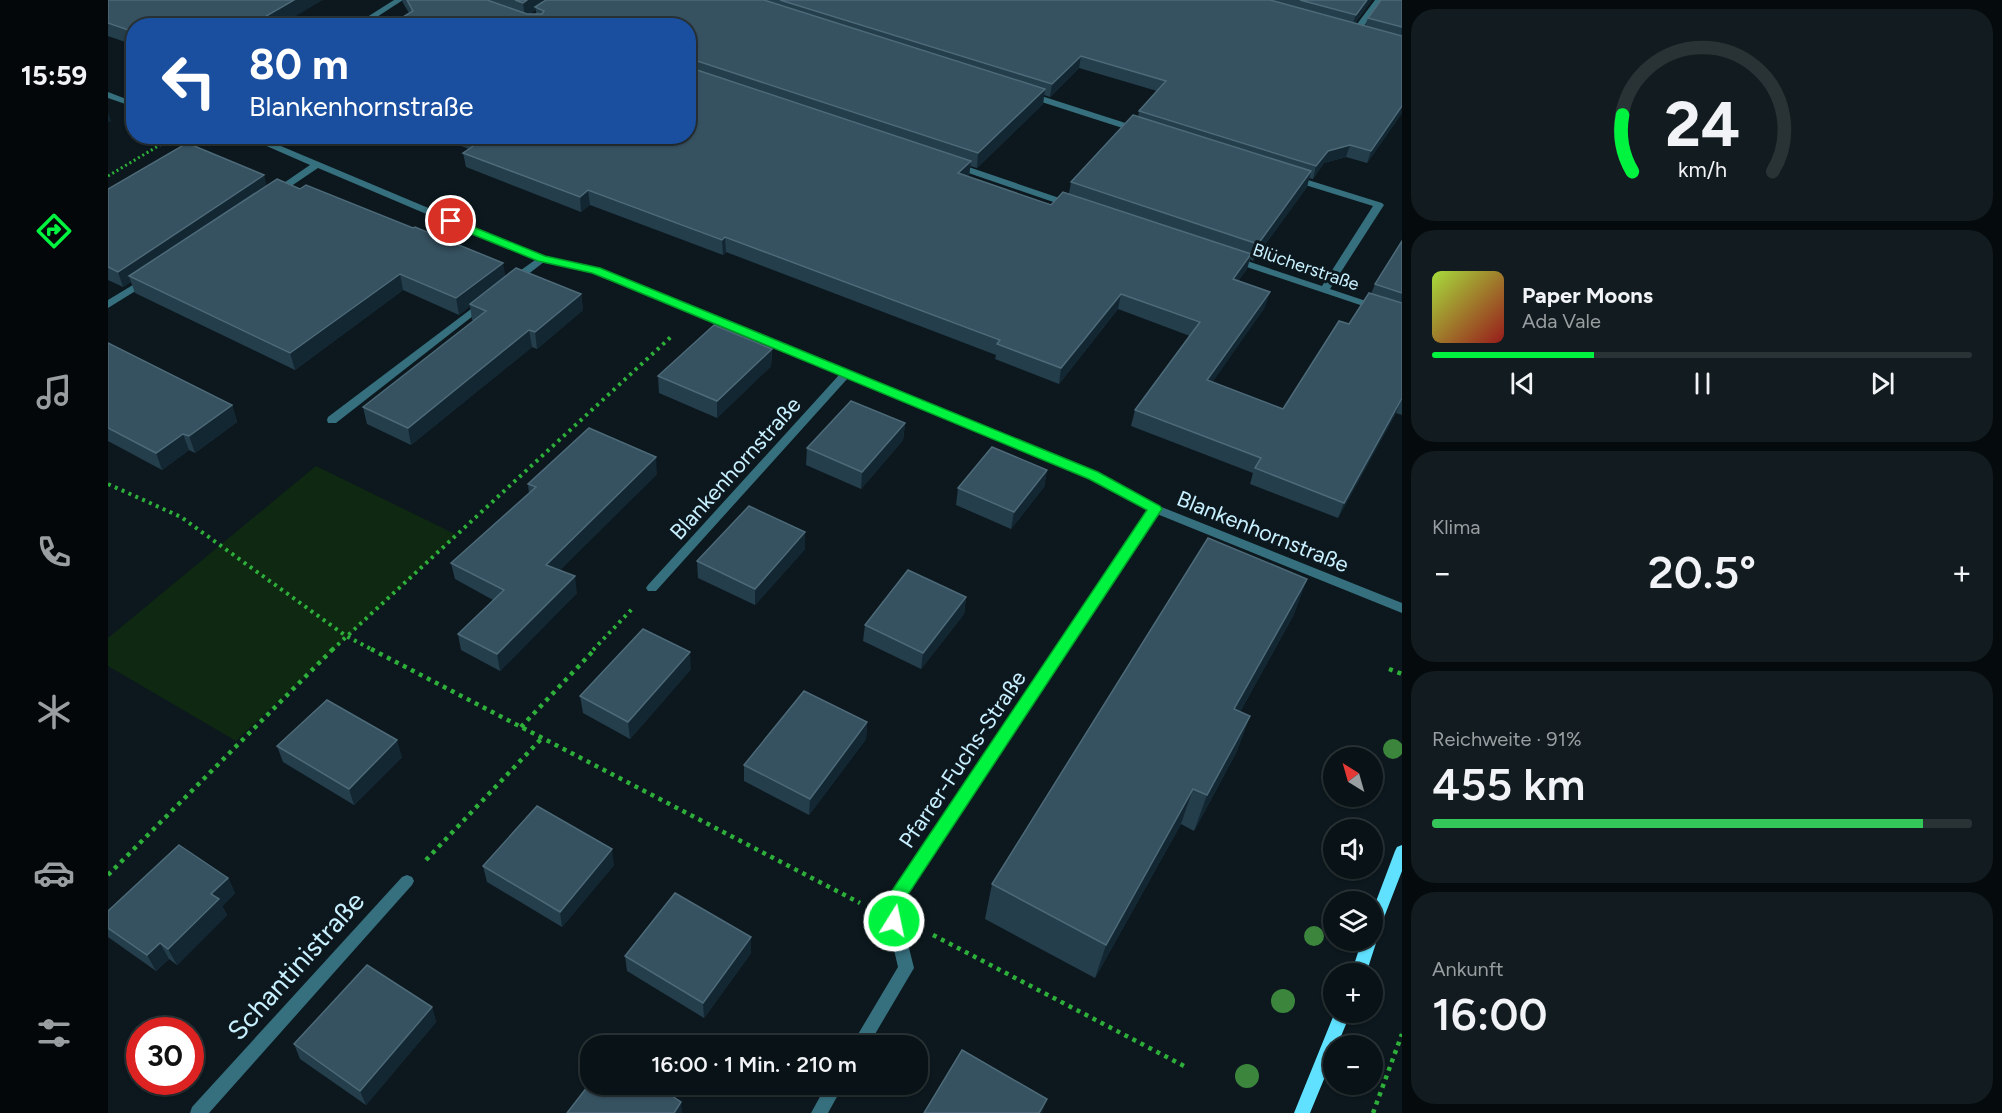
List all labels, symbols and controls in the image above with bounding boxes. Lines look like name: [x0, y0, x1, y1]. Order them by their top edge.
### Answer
text: 80 m: [249, 39, 349, 90]
icon: left: [150, 42, 228, 120]
text: 15:59: [21, 59, 87, 92]
text: 24: [1664, 87, 1740, 162]
text: Blankenhornstraße: [249, 90, 473, 123]
text: km/h: [1678, 157, 1726, 182]
pin: [425, 195, 476, 246]
icon: arrive: [434, 204, 467, 237]
icon: directions: [33, 210, 75, 252]
street label: Blücherstraße: [1250, 239, 1362, 296]
text: Paper Moons: [1522, 282, 1653, 309]
text: Ada Vale: [1522, 309, 1601, 333]
icon: previous: [1506, 367, 1539, 400]
icon: pause: [1686, 367, 1719, 400]
icon: next: [1866, 367, 1899, 400]
icon: music: [33, 371, 75, 413]
street label: Blankenhornstraße: [664, 391, 807, 545]
street label: Blankenhornstraße: [1173, 485, 1353, 578]
text: Klima: [1432, 515, 1480, 539]
icon: phone: [33, 531, 75, 573]
text: 20.5°: [1648, 545, 1756, 599]
text: −: [1432, 553, 1453, 592]
text: +: [1951, 553, 1972, 592]
street label: Pfarrer-Fuchs-Straße: [893, 666, 1032, 853]
icon: climate: [33, 691, 75, 733]
text: Reichweite · 91%: [1432, 727, 1582, 751]
north arrow: [1323, 747, 1383, 807]
map controls: [1323, 747, 1383, 1095]
text: 455 km: [1432, 757, 1585, 811]
button: sound: [1323, 819, 1383, 879]
icon: car: [33, 852, 75, 894]
street label: Schantinistraße: [220, 885, 371, 1047]
position arrow: [862, 889, 926, 953]
button: layers: [1323, 891, 1383, 951]
text: Ankunft: [1432, 957, 1504, 981]
button: +: [1323, 963, 1383, 1023]
text: 16:00: [1432, 987, 1547, 1041]
icon: filters: [33, 1012, 75, 1054]
speed limit sign: 30: [126, 1017, 204, 1095]
button: −: [1323, 1035, 1383, 1095]
text: 16:00 · 1 Min. · 210 m: [651, 1051, 857, 1078]

